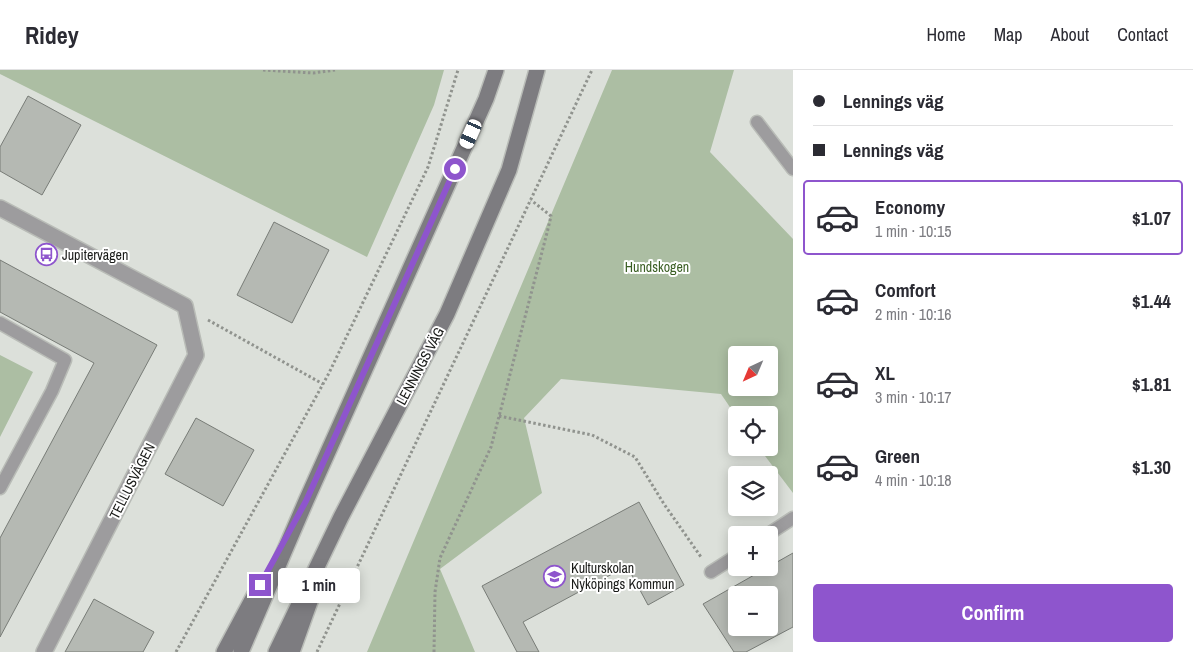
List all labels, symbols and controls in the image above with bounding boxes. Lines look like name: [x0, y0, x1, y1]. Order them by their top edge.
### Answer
text: Ridey: [25, 19, 79, 51]
text: Home: [926, 22, 966, 47]
text: Map: [994, 22, 1023, 47]
text: About: [1051, 22, 1089, 47]
text: Contact: [1117, 22, 1168, 47]
text: Lennings väg: [843, 88, 943, 114]
car: [458, 117, 483, 151]
text: Lennings väg: [843, 137, 943, 163]
route start: [444, 158, 466, 180]
text: Economy: [875, 194, 945, 220]
icon: car: [815, 195, 860, 240]
text: $1.07: [1132, 205, 1171, 231]
text: 1 min · 10:15: [875, 220, 952, 242]
bus stop icon: Jupitervägen: [34, 243, 58, 267]
place label: Jupitervägen: [62, 246, 128, 264]
park label: Hundskogen: [625, 258, 689, 276]
text: Comfort: [875, 277, 936, 303]
icon: car: [815, 278, 860, 323]
text: $1.44: [1132, 288, 1171, 314]
text: 2 min · 10:16: [875, 303, 952, 325]
street label: LENNINGS VÄG: [392, 324, 448, 408]
north arrow: [728, 346, 778, 396]
map controls: [728, 346, 778, 636]
text: XL: [875, 360, 895, 386]
icon: car: [815, 361, 860, 406]
text: $1.81: [1132, 371, 1171, 397]
text: 3 min · 10:17: [875, 386, 952, 408]
button: locate: [728, 406, 778, 456]
street label: TELLUSVÄGEN: [105, 440, 159, 522]
text: Green: [875, 443, 920, 469]
icon: car: [815, 444, 860, 489]
text: $1.30: [1132, 454, 1171, 480]
button: layers: [728, 466, 778, 516]
text: 4 min · 10:18: [875, 469, 952, 491]
button: +: [728, 526, 778, 576]
place label: Kulturskolan Nyköpings Kommun: [571, 559, 674, 593]
school or university icon: Kulturskolan Nyköpings Kommun: [543, 564, 567, 588]
callout: 1 min: [278, 568, 360, 602]
route end: [249, 574, 271, 596]
text: 1 min: [302, 574, 336, 596]
button: Confirm: [813, 584, 1173, 642]
button: −: [728, 586, 778, 636]

